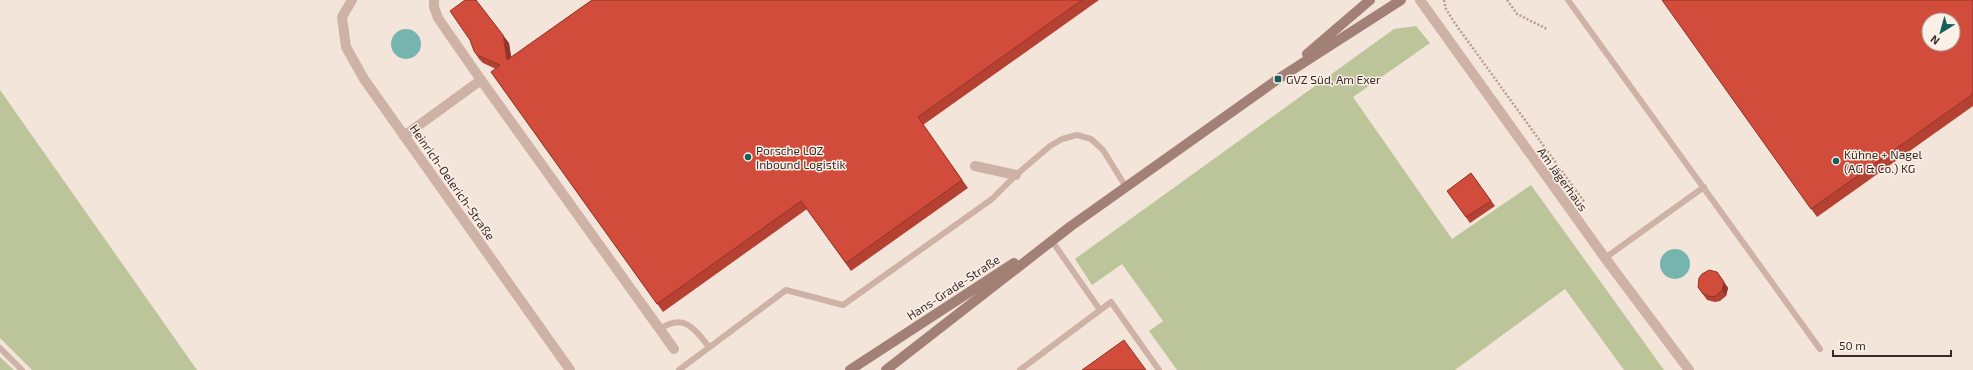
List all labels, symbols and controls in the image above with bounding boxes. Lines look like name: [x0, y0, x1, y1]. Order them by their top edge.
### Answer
north arrow: [1921, 12, 1961, 52]
text: N: [1928, 33, 1942, 48]
place label: GVZ Süd, Am Exer: [1286, 72, 1381, 86]
marker: GVZ Süd, Am Exer: [1273, 74, 1283, 84]
street label: Heinrich-Oelerich-Straße: [408, 121, 498, 243]
place label: Porsche LOZ Inbound Logistik: [756, 143, 846, 171]
street label: Am Jägerhaus: [1535, 144, 1591, 214]
place label: Kühne + Nagel (AG & Co.) KG: [1844, 147, 1922, 175]
marker: Porsche LOZ Inbound Logistik: [743, 152, 753, 162]
marker: Kühne + Nagel (AG & Co.) KG: [1831, 156, 1841, 166]
street label: Hans-Grade-Straße: [904, 252, 1002, 322]
scale bar: [1833, 332, 1951, 358]
text: 50 m: [1839, 338, 1866, 352]

